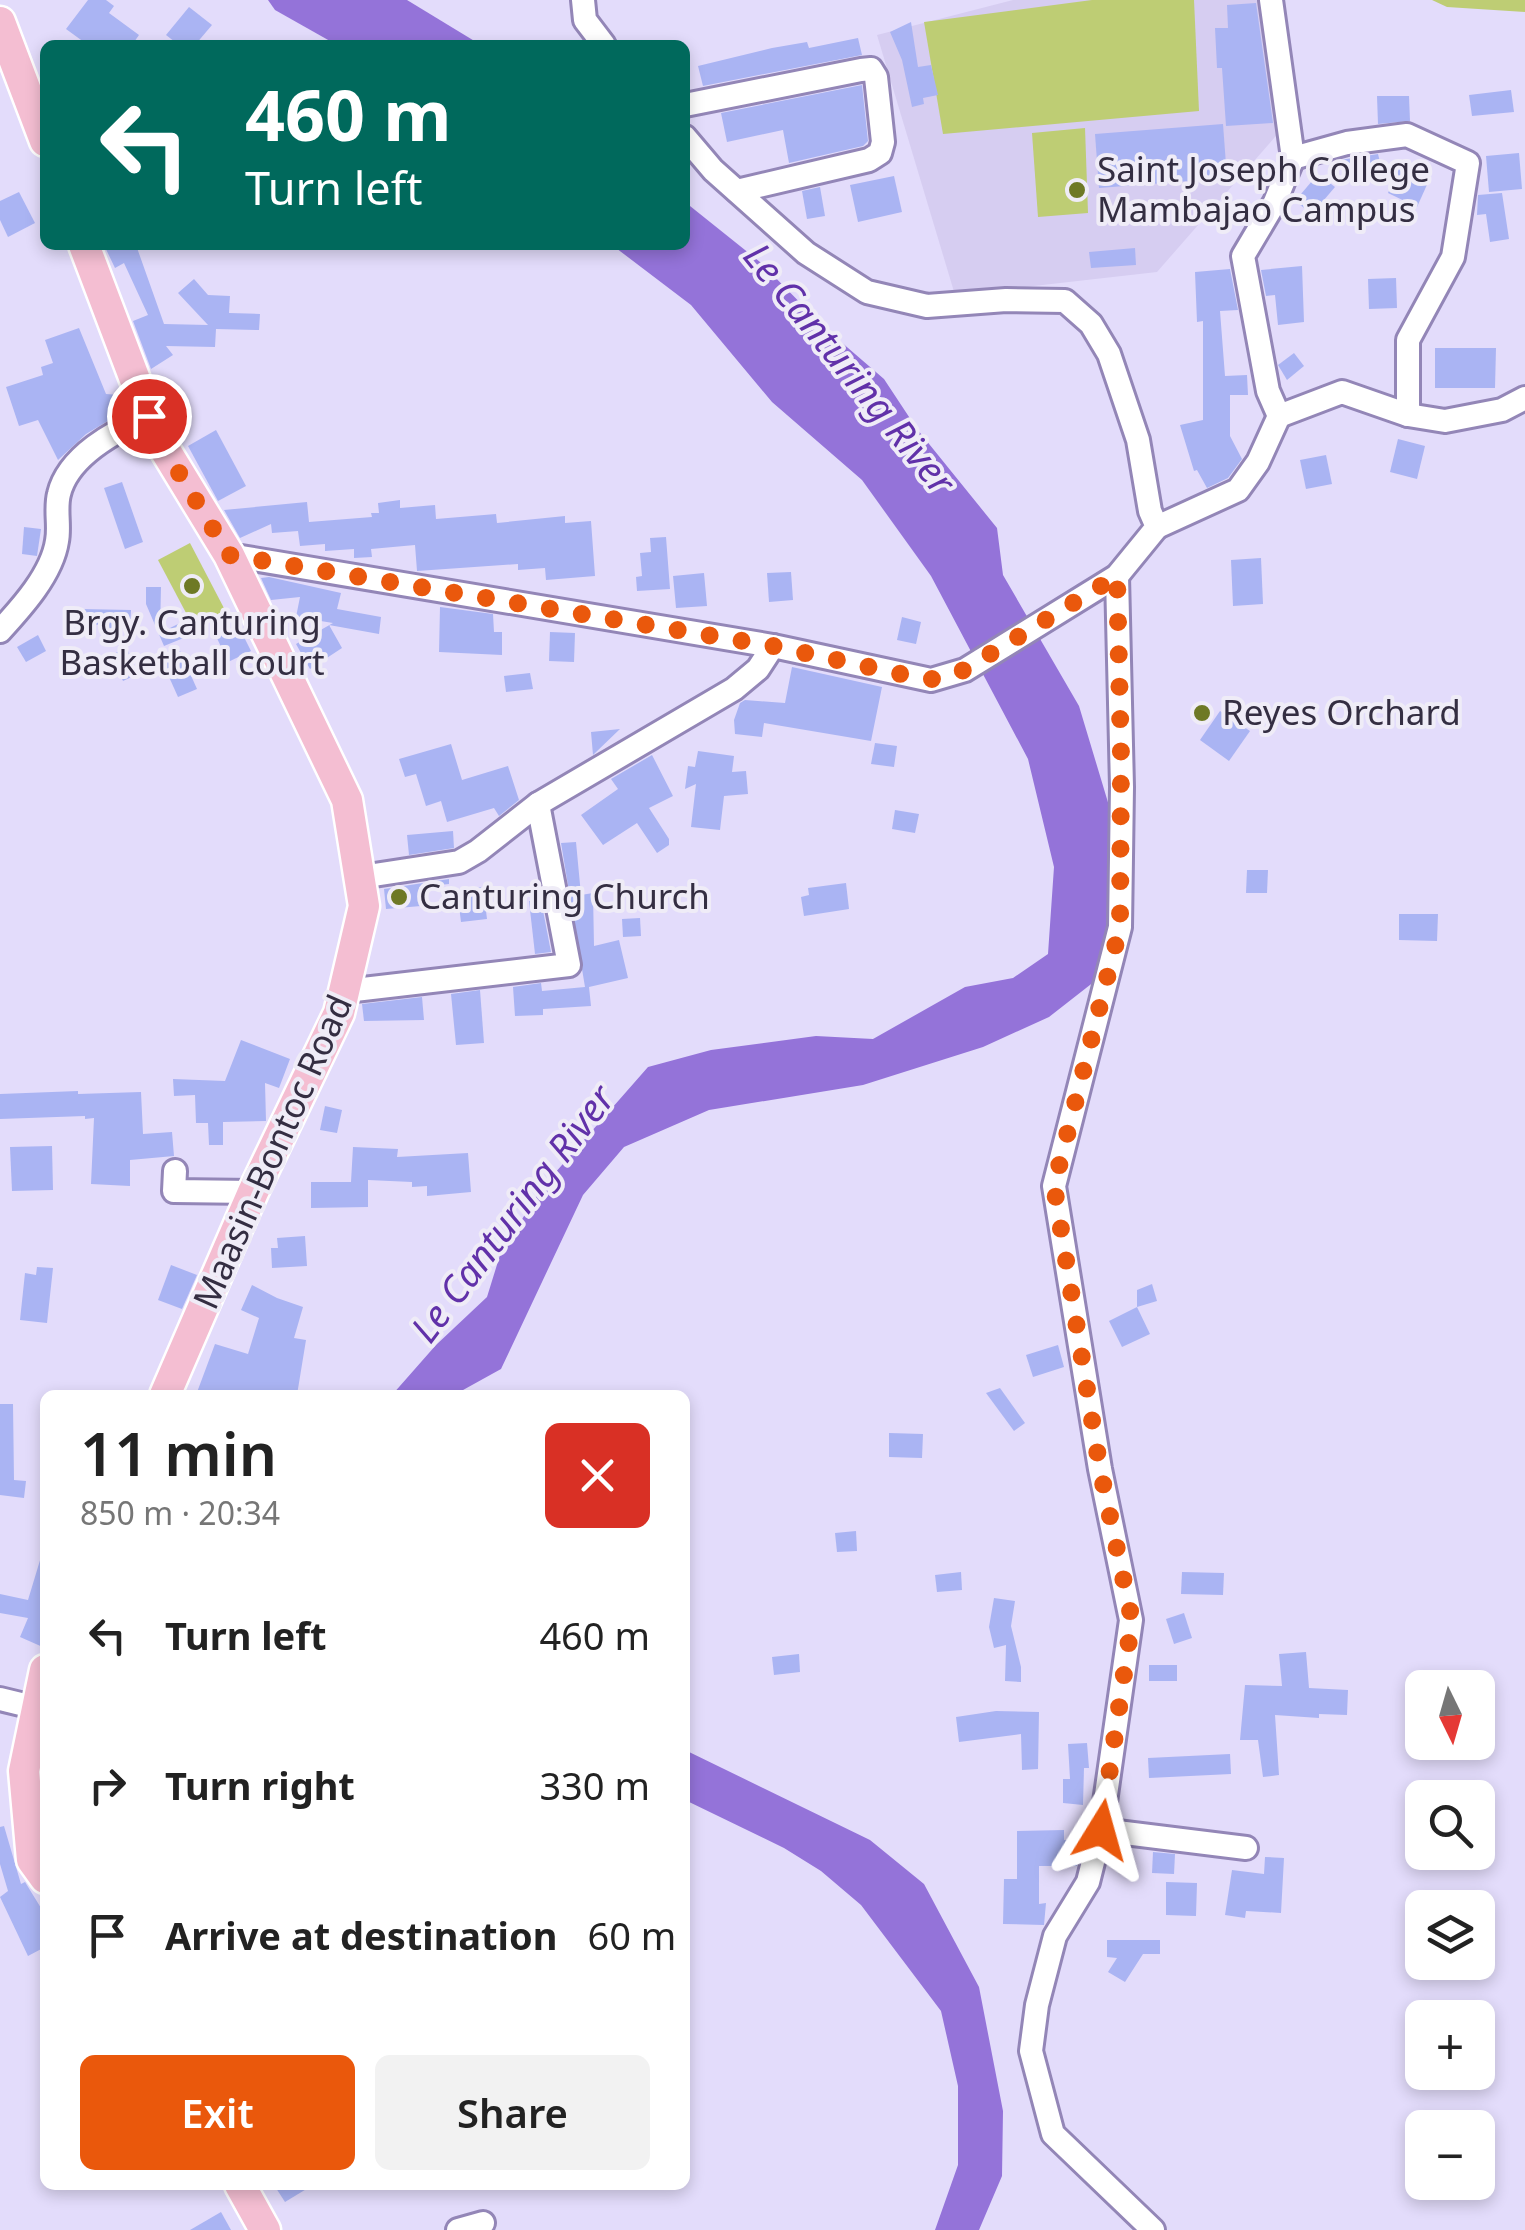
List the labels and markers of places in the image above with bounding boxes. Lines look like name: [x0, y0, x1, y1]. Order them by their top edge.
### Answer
place label: Saint Joseph College Mambajao Campus: [1097, 145, 1430, 232]
marker: Saint Joseph College Mambajao Campus: [1066, 179, 1088, 201]
pin: [107, 374, 192, 459]
marker: Brgy. Canturing Basketball court: [181, 575, 203, 597]
place label: Brgy. Canturing Basketball court: [59, 598, 325, 685]
place label: Reyes Orchard: [1222, 688, 1461, 735]
marker: Reyes Orchard: [1191, 702, 1213, 724]
place label: Canturing Church: [419, 872, 710, 919]
marker: Canturing Church: [388, 886, 410, 908]

